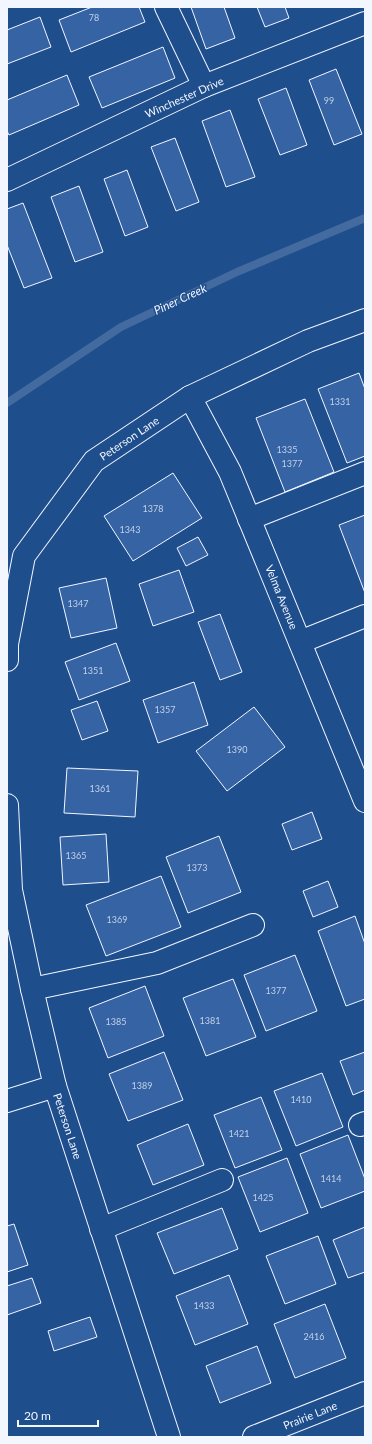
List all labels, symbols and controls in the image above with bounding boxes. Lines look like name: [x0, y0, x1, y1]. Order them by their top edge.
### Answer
house number: 78: [89, 12, 99, 23]
street label: Winchester Drive: [143, 74, 225, 120]
house number: 99: [324, 95, 334, 106]
water label: Piner Creek: [151, 280, 209, 318]
house number: 1331: [330, 396, 350, 407]
street label: Peterson Lane: [97, 413, 161, 463]
house number: 1335: [277, 444, 297, 455]
house number: 1377: [282, 458, 302, 469]
house number: 1378: [143, 503, 163, 514]
house number: 1343: [120, 524, 140, 535]
street label: Velma Avenue: [263, 563, 301, 631]
house number: 1347: [68, 598, 88, 609]
house number: 1351: [83, 665, 103, 676]
house number: 1357: [155, 704, 175, 715]
house number: 1390: [227, 744, 247, 755]
house number: 1361: [90, 783, 110, 794]
house number: 1365: [66, 850, 86, 861]
house number: 1373: [187, 862, 207, 873]
house number: 1369: [107, 914, 127, 925]
house number: 1377: [266, 985, 286, 996]
house number: 1381: [200, 1015, 220, 1026]
house number: 1385: [106, 1016, 126, 1027]
house number: 1389: [132, 1080, 152, 1091]
street label: Peterson Lane: [51, 1091, 85, 1161]
house number: 1410: [291, 1094, 311, 1105]
house number: 1421: [229, 1128, 249, 1139]
house number: 1414: [321, 1173, 341, 1184]
house number: 1425: [253, 1192, 273, 1203]
house number: 1433: [194, 1300, 214, 1311]
house number: 2416: [304, 1331, 324, 1342]
street label: Prairie Lane: [281, 1398, 339, 1432]
scale bar: [18, 1402, 98, 1428]
text: 20 m: [24, 1408, 51, 1423]

